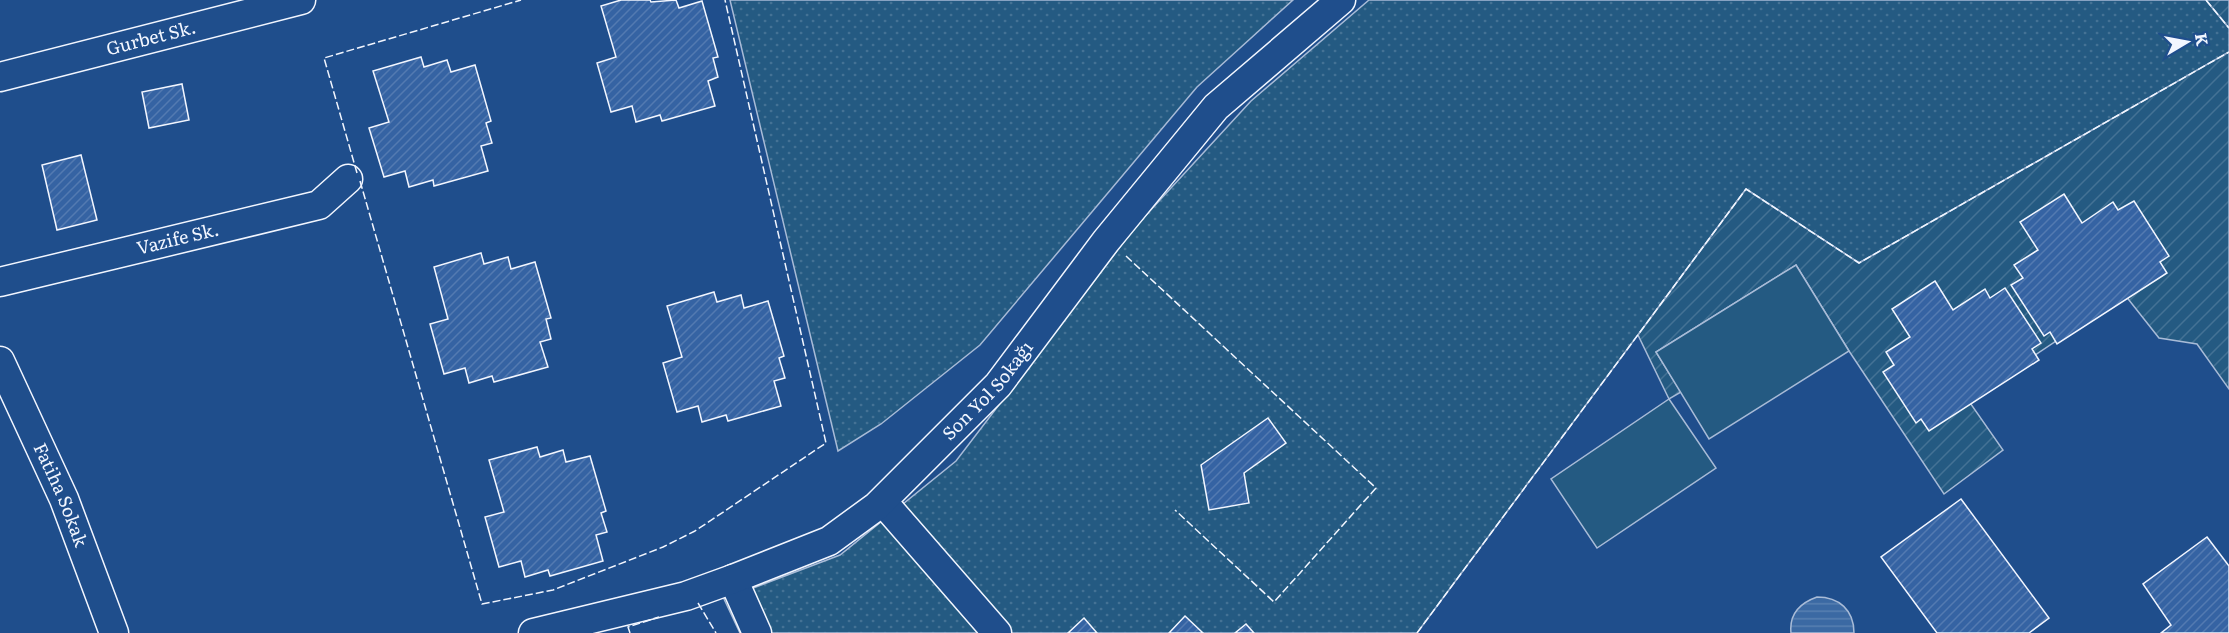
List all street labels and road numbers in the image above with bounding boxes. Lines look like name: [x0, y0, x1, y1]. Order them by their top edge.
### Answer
street label: Gurbet Sk.: [103, 12, 199, 61]
street label: Vazife Sk.: [134, 215, 222, 261]
street label: Son Yol Sokağı: [935, 335, 1039, 446]
street label: Fatiha Sokak: [28, 438, 96, 551]

